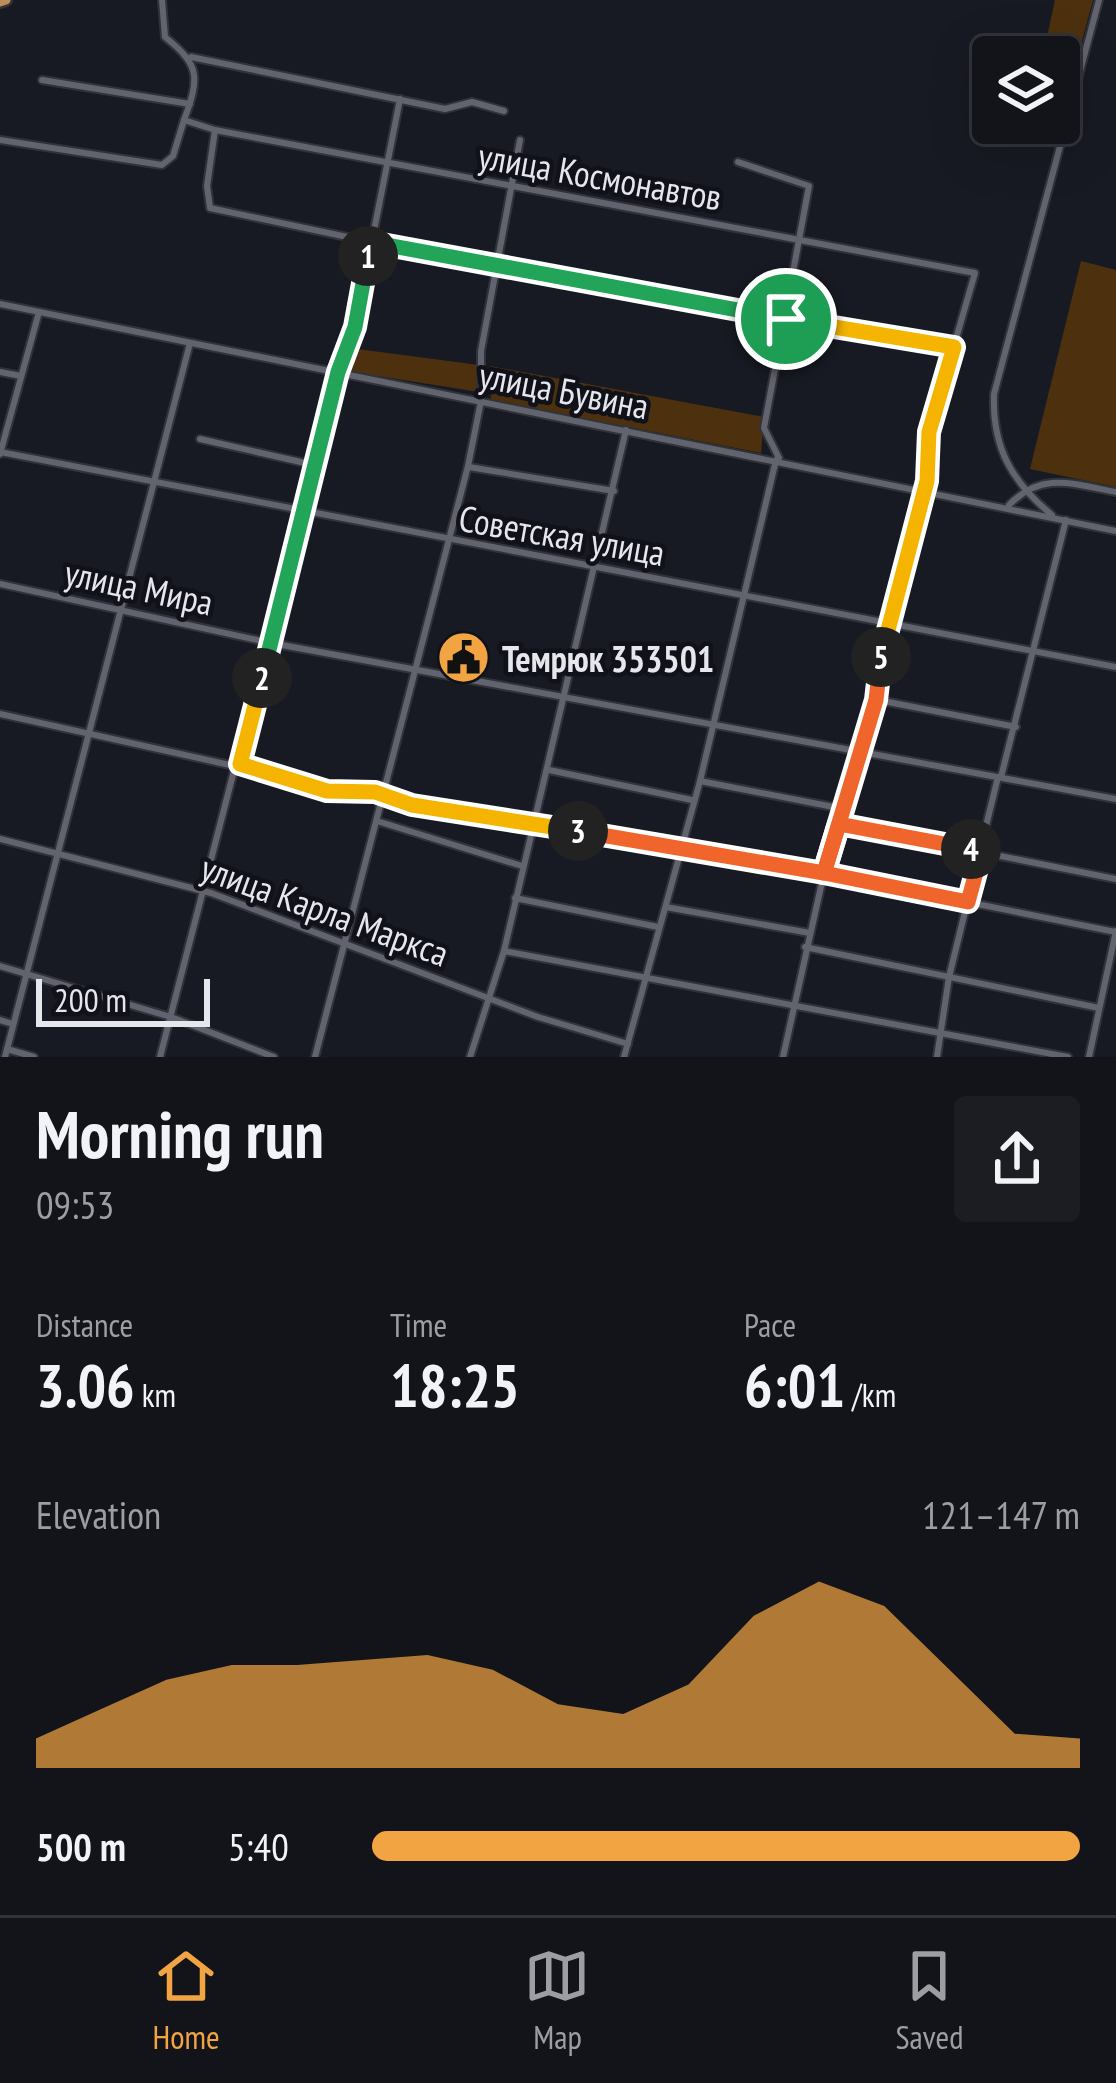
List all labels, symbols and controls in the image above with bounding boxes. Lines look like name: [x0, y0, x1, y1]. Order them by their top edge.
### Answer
map controls: [972, 36, 1080, 144]
button: layers: [972, 36, 1080, 144]
street label: улица Космонавтов: [475, 132, 725, 220]
pin: 1: [338, 226, 398, 286]
text: 1: [360, 234, 376, 277]
pin: [735, 268, 837, 370]
icon: arrive: [753, 286, 819, 352]
street label: улица Бувина: [475, 351, 653, 429]
street label: Советская улица: [456, 494, 668, 576]
street label: улица Мира: [61, 548, 217, 626]
pin: 5: [851, 627, 911, 687]
public building icon: Темрюк 353501: [435, 630, 491, 686]
place label: Темрюк 353501: [502, 635, 714, 682]
text: 5: [873, 635, 889, 678]
pin: 2: [232, 648, 292, 708]
text: 2: [254, 656, 270, 699]
pin: 3: [548, 801, 608, 861]
text: 3: [570, 809, 586, 852]
pin: 4: [941, 819, 1001, 879]
text: 4: [963, 827, 979, 870]
street label: улица Карла Маркса: [195, 843, 455, 977]
scale bar: [36, 973, 210, 1026]
text: 200 m: [54, 978, 127, 1021]
text: Morning run: [36, 1091, 324, 1176]
button: share: [954, 1096, 1080, 1222]
text: 09:53: [36, 1179, 114, 1230]
text: Distance: [36, 1303, 133, 1346]
text: Time: [390, 1303, 447, 1346]
text: Pace: [744, 1303, 796, 1346]
text: 3.06: [36, 1346, 135, 1424]
text: 18:25: [390, 1346, 520, 1424]
text: 6:01: [744, 1346, 845, 1424]
text: km: [135, 1373, 176, 1416]
text: /km: [845, 1373, 896, 1416]
text: Elevation: [36, 1489, 161, 1540]
text: 121–147 m: [922, 1489, 1080, 1540]
text: 500 m: [36, 1821, 126, 1872]
text: 5:40: [228, 1821, 289, 1872]
tab: Home: [152, 1943, 220, 2058]
tab: Map: [524, 1943, 590, 2058]
tab: Saved: [895, 1943, 963, 2058]

